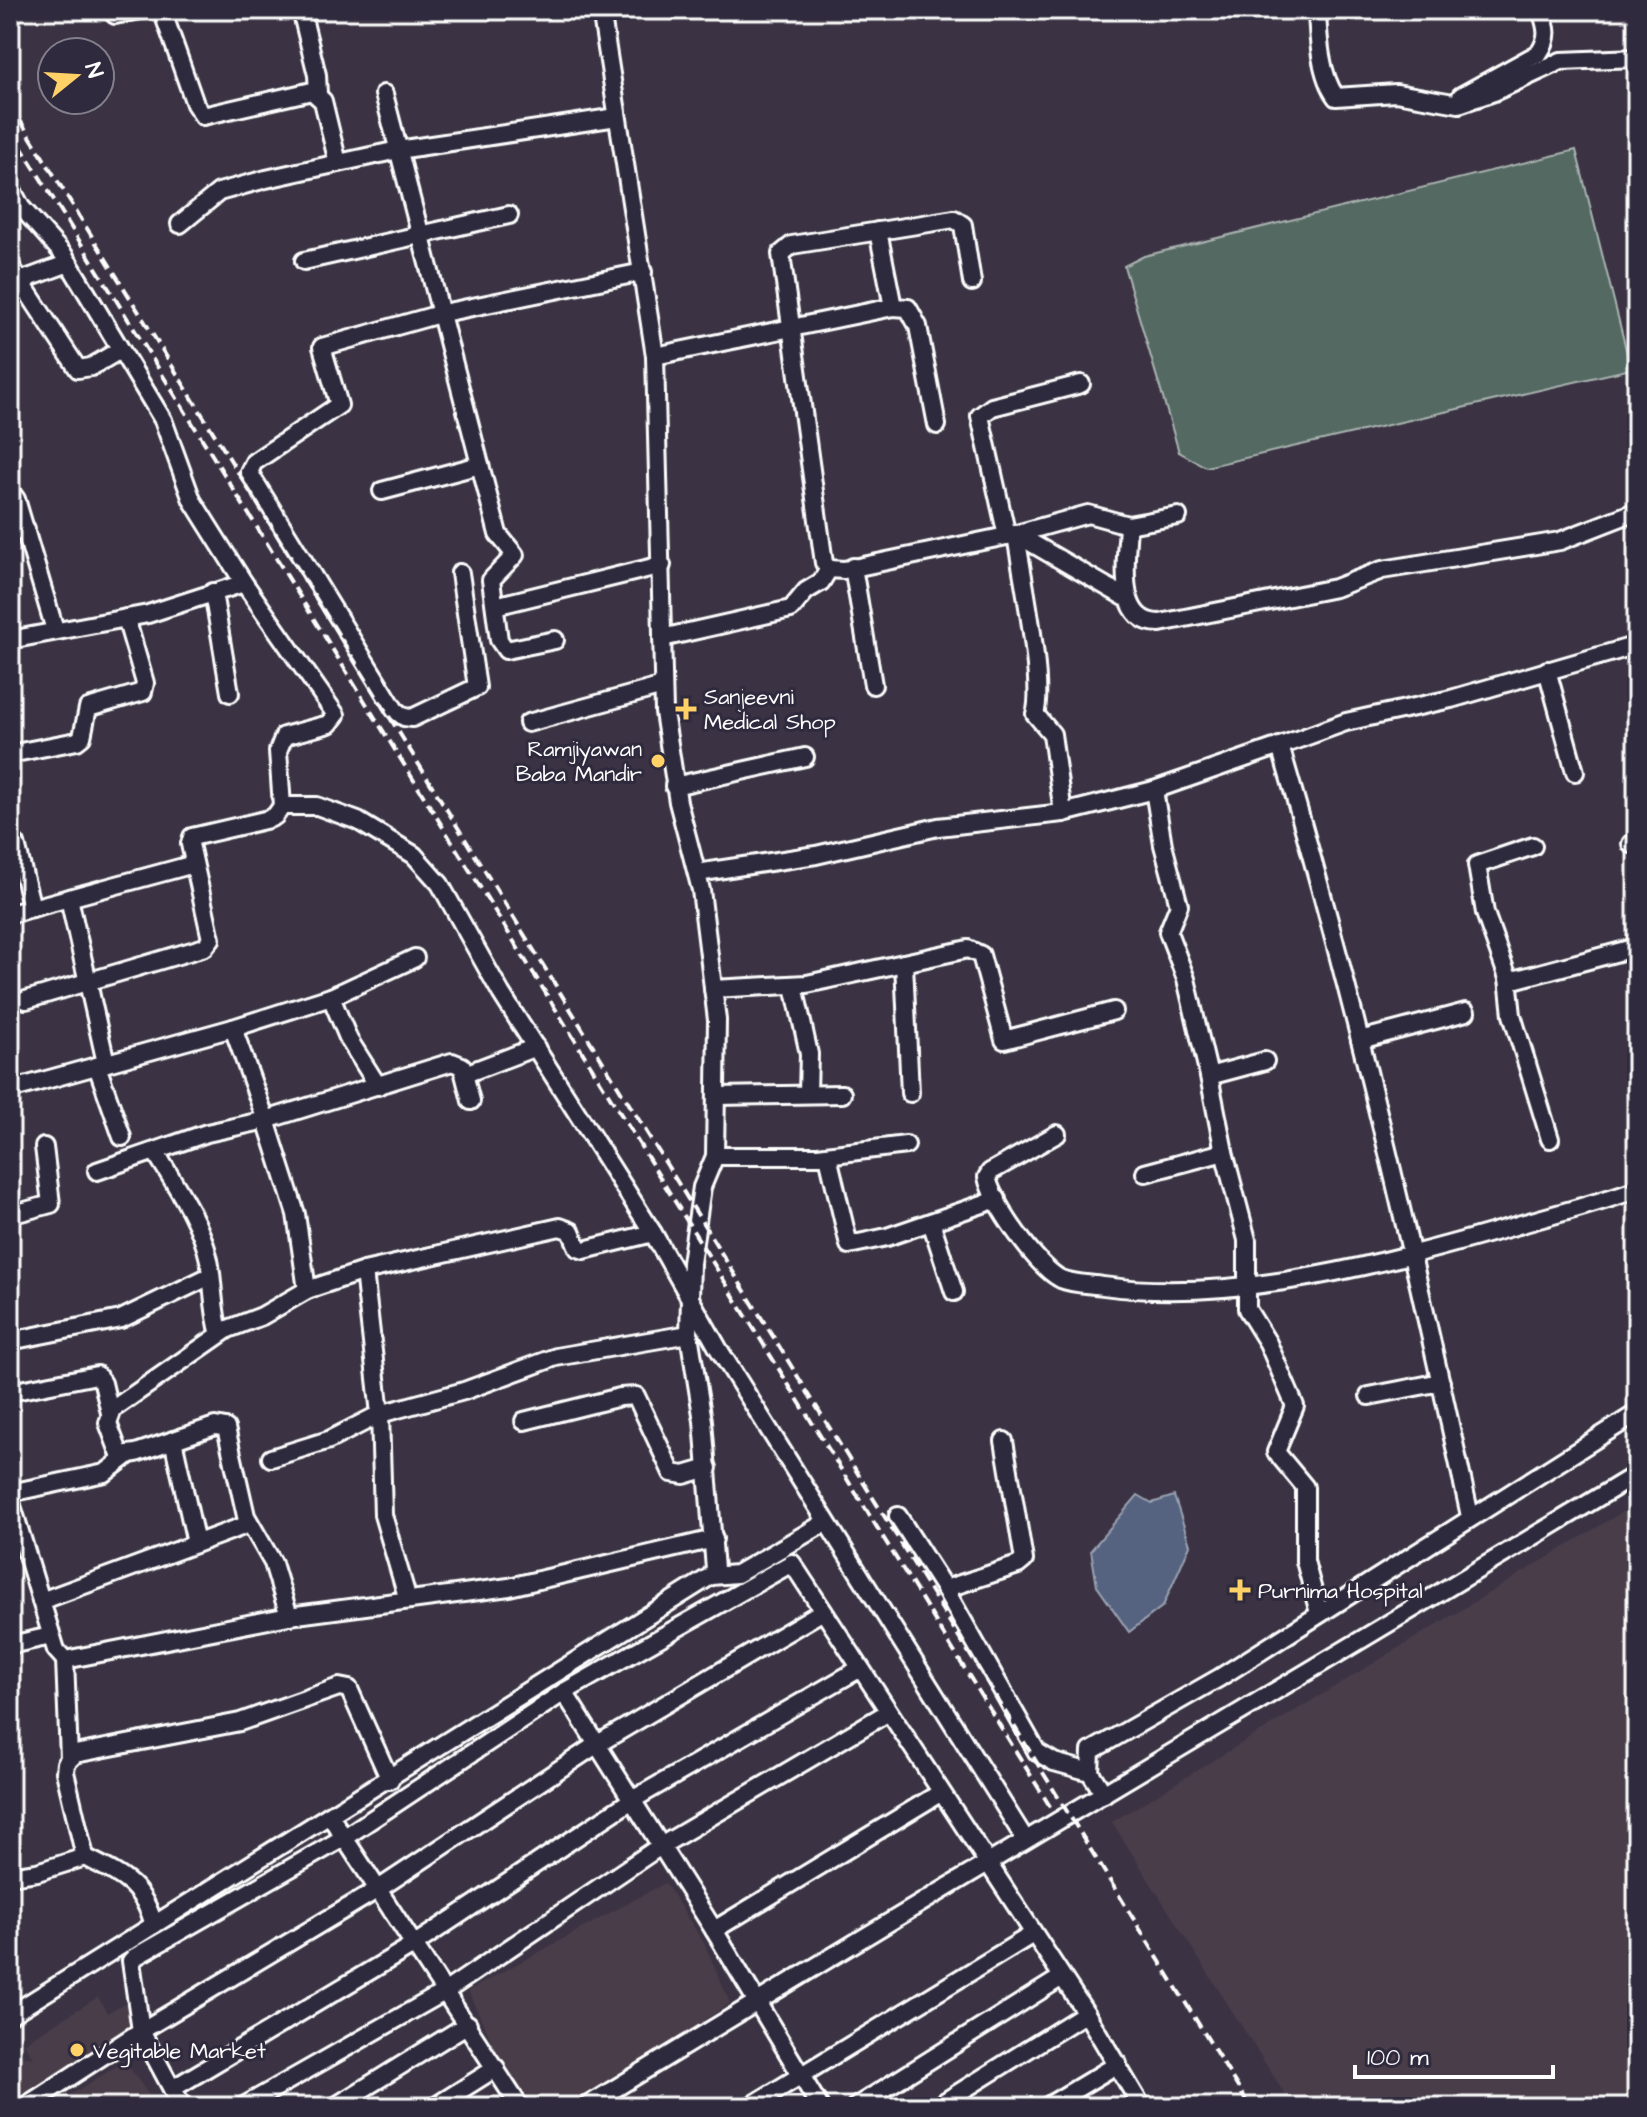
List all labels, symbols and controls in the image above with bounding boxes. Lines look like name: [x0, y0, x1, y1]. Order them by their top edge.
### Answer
north arrow: [36, 36, 116, 116]
text: N: [77, 59, 111, 82]
place label: Sanjeevni Medical Shop: [704, 682, 836, 738]
marker: Sanjeevni Medical Shop: [675, 698, 697, 720]
place label: Ramjiyawan Baba Mandir: [516, 734, 642, 790]
marker: Ramjiyawan Baba Mandir: [649, 752, 667, 770]
place label: Purnima Hospital: [1258, 1576, 1423, 1607]
marker: Purnima Hospital: [1229, 1579, 1251, 1601]
scale bar: [1355, 2029, 1553, 2079]
place label: Vegitable Market: [93, 2036, 266, 2068]
marker: Vegitable Market: [68, 2041, 86, 2059]
text: 100 m: [1367, 2041, 1429, 2075]

